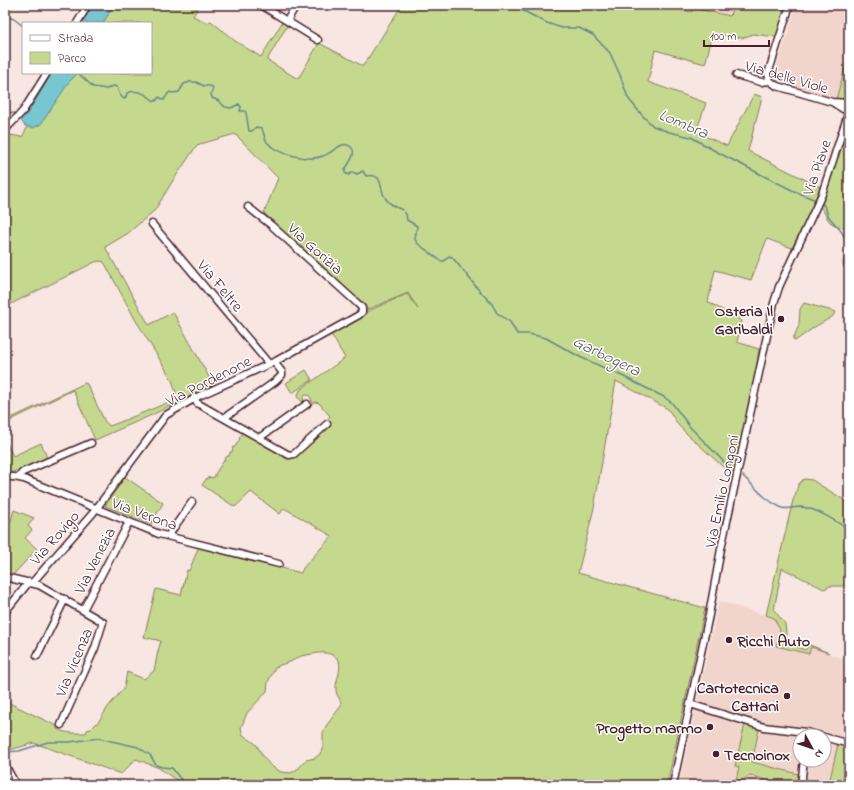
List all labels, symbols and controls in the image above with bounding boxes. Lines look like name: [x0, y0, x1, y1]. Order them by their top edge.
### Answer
legend: [22, 22, 152, 74]
scale bar: [704, 22, 769, 48]
text: 100 m: [710, 28, 737, 46]
text: Strada: [58, 30, 93, 48]
text: Parco: [58, 50, 86, 68]
street label: Via delle Viole: [741, 54, 832, 101]
water label: Lombra: [655, 103, 713, 146]
street label: Via Piave: [797, 136, 839, 200]
street label: Via Gorizia: [281, 217, 348, 281]
street label: Via Feltre: [190, 254, 249, 318]
place label: Osteria Il Garibaldi: [715, 300, 773, 342]
marker: Osteria Il Garibaldi: [776, 314, 786, 324]
water label: Garbogera: [568, 329, 645, 385]
street label: Via Pordenone: [161, 350, 256, 414]
street label: Via Emilio Longoni: [699, 432, 747, 551]
street label: Via Verona: [107, 492, 181, 538]
street label: Via Rovigo: [24, 506, 86, 572]
street label: Via Venezia: [68, 523, 123, 599]
street label: Via Vicenza: [49, 625, 100, 702]
place label: Ricchi Auto: [736, 630, 810, 654]
marker: Ricchi Auto: [724, 635, 734, 645]
place label: Cartotecnica Cattani: [697, 677, 779, 719]
marker: Cartotecnica Cattani: [782, 691, 792, 701]
place label: Progetto marmo: [596, 717, 702, 742]
marker: Progetto marmo: [705, 722, 715, 732]
north arrow: [792, 728, 832, 768]
place label: Tecnoinox: [724, 744, 790, 768]
text: N: [810, 746, 827, 762]
marker: Tecnoinox: [711, 749, 721, 759]

